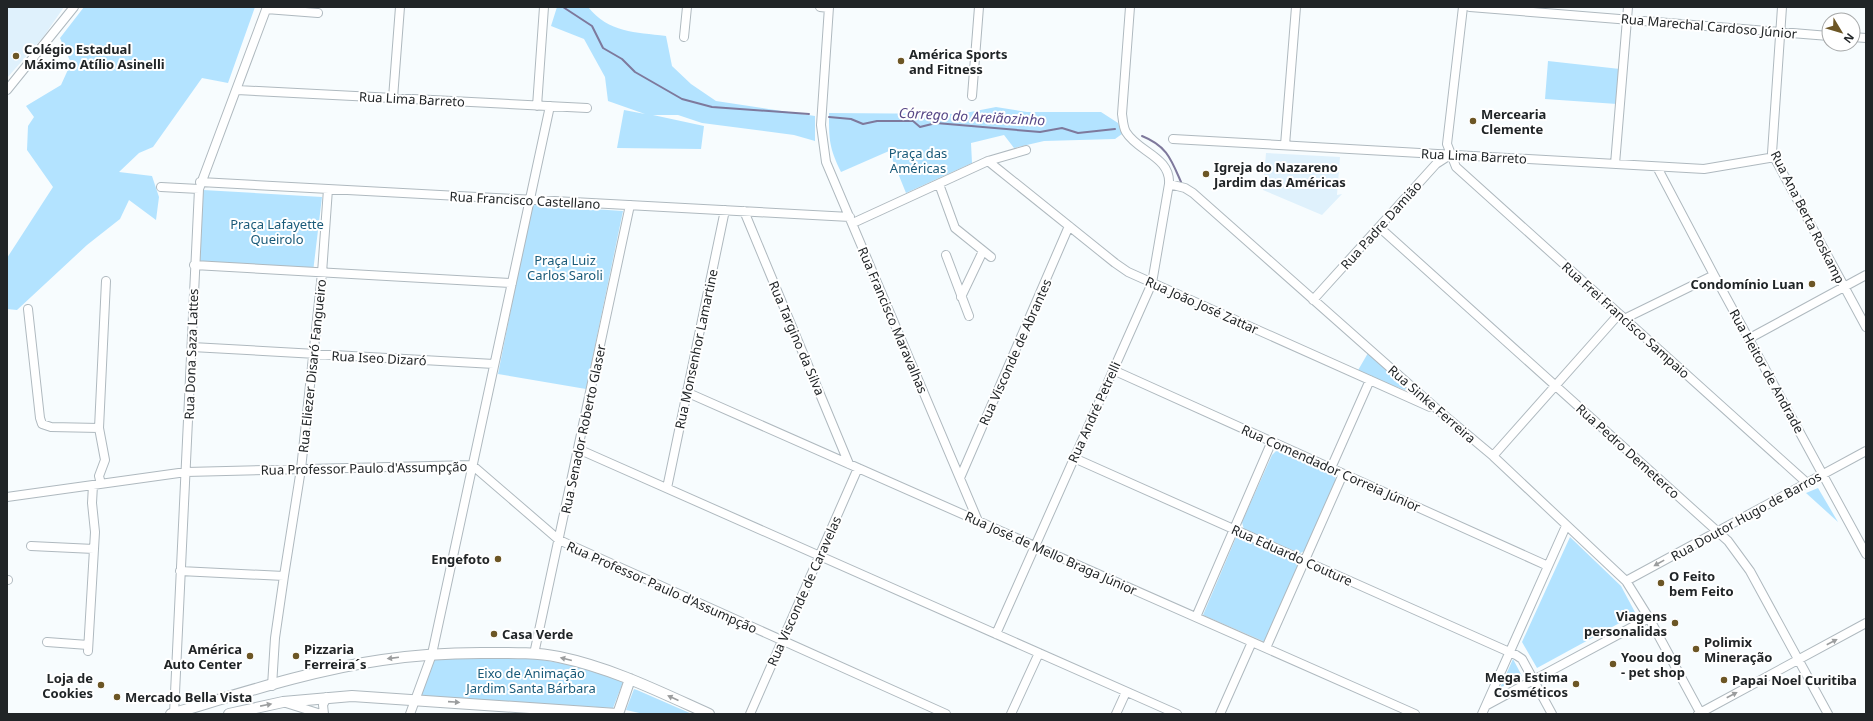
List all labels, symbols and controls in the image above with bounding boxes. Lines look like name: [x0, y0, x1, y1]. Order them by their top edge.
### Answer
street label: Rua Marechal Cardoso Júnior: [1620, 9, 1798, 43]
north arrow: [1821, 12, 1861, 52]
text: N: [1841, 30, 1858, 47]
place label: Colégio Estadual Máximo Atílio Asinelli: [24, 40, 165, 73]
place label: América Sports and Fitness: [909, 45, 1008, 78]
marker: Colégio Estadual Máximo Atílio Asinelli: [11, 51, 21, 61]
marker: América Sports and Fitness: [896, 56, 906, 66]
street label: Rua Lima Barreto: [359, 87, 465, 111]
water label: Córrego do Areiãozinho: [898, 103, 1046, 129]
place label: Mercearia Clemente: [1481, 105, 1546, 138]
marker: Mercearia Clemente: [1468, 116, 1478, 126]
park label: Praça das Américas: [889, 144, 947, 177]
street label: Rua Lima Barreto: [1421, 144, 1527, 168]
street label: Rua Ana Berta Roskamp: [1767, 147, 1849, 287]
place label: Igreja do Nazareno Jardim das Américas: [1213, 158, 1346, 191]
marker: Igreja do Nazareno Jardim das Américas: [1201, 169, 1211, 179]
street label: Rua Padre Damião: [1336, 177, 1426, 273]
street label: Rua Francisco Castellano: [449, 187, 601, 213]
park label: Praça Lafayette Queirolo: [230, 215, 324, 248]
street label: Rua Francisco Maravalhas: [854, 244, 932, 396]
park label: Praça Luiz Carlos Saroli: [527, 251, 603, 284]
street label: Rua Frei Francisco Sampaio: [1558, 258, 1694, 382]
street label: Rua Monsenhor Lamartine: [670, 267, 722, 431]
street label: Rua João José Zattar: [1143, 272, 1262, 338]
place label: Condomínio Luan: [1690, 275, 1804, 293]
street label: Rua Visconde de Abrantes: [974, 276, 1056, 428]
street label: Rua Eliezer Disaró Fangueiro: [294, 278, 330, 454]
street label: Rua Targino da Silva: [765, 278, 829, 398]
marker: Condomínio Luan: [1807, 279, 1817, 289]
street label: Rua Dona Saza Lattes: [180, 288, 202, 420]
street label: Rua Heitor de Andrade: [1725, 306, 1809, 436]
street label: Rua Senador Roberto Glaser: [556, 342, 610, 515]
street label: Rua Iseo Dizaró: [331, 347, 427, 369]
street label: Rua André Petrelli: [1064, 358, 1124, 466]
street label: Rua Sinke Ferreira: [1384, 361, 1480, 447]
street label: Rua Pedro Demeterco: [1572, 400, 1684, 503]
street label: Rua Comendador Correia Júnior: [1239, 420, 1424, 516]
street label: Rua Professor Paulo d'Assumpção: [261, 457, 468, 479]
street label: Rua Doutor Hugo de Barros: [1668, 467, 1824, 565]
street label: Rua José de Mello Braga Júnior: [962, 507, 1140, 599]
street label: Rua Visconde de Caravelas: [763, 513, 845, 669]
street label: Rua Eduardo Couture: [1229, 520, 1355, 590]
street label: Rua Professor Paulo d'Assumpção: [564, 537, 760, 637]
place label: Engefoto: [431, 550, 490, 568]
marker: Engefoto: [493, 554, 503, 564]
one-way arrow: [1653, 560, 1665, 567]
place label: O Feito bem Feito: [1669, 567, 1734, 600]
marker: O Feito bem Feito: [1656, 578, 1666, 588]
place label: Viagens personalidas: [1584, 607, 1667, 640]
marker: Viagens personalidas: [1670, 618, 1680, 628]
place label: Casa Verde: [502, 625, 574, 643]
marker: Casa Verde: [489, 629, 499, 639]
place label: Polimix Mineração: [1704, 633, 1772, 666]
one-way arrow: [1826, 638, 1838, 645]
place label: América Auto Center: [164, 640, 242, 673]
place label: Pizzaria Ferreira´s: [304, 640, 367, 673]
marker: Polimix Mineração: [1691, 644, 1701, 654]
place label: Yoou dog - pet shop: [1621, 648, 1685, 681]
marker: América Auto Center: [245, 651, 255, 661]
marker: Pizzaria Ferreira´s: [291, 651, 301, 661]
one-way arrow: [387, 655, 399, 661]
one-way arrow: [560, 656, 572, 662]
marker: Yoou dog - pet shop: [1608, 659, 1618, 669]
park label: Eixo de Animação Jardim Santa Bárbara: [464, 664, 596, 697]
place label: Mega Estima Cosméticos: [1485, 668, 1568, 701]
place label: Loja de Cookies: [42, 669, 93, 702]
place label: Papai Noel Curitiba: [1732, 671, 1857, 689]
marker: Papai Noel Curitiba: [1719, 675, 1729, 685]
marker: Mega Estima Cosméticos: [1571, 679, 1581, 689]
marker: Loja de Cookies: [96, 680, 106, 690]
place label: Mercado Bella Vista: [125, 688, 252, 706]
marker: Mercado Bella Vista: [112, 692, 122, 702]
one-way arrow: [1727, 692, 1738, 699]
one-way arrow: [668, 695, 679, 701]
one-way arrow: [448, 699, 460, 706]
one-way arrow: [260, 702, 273, 708]

